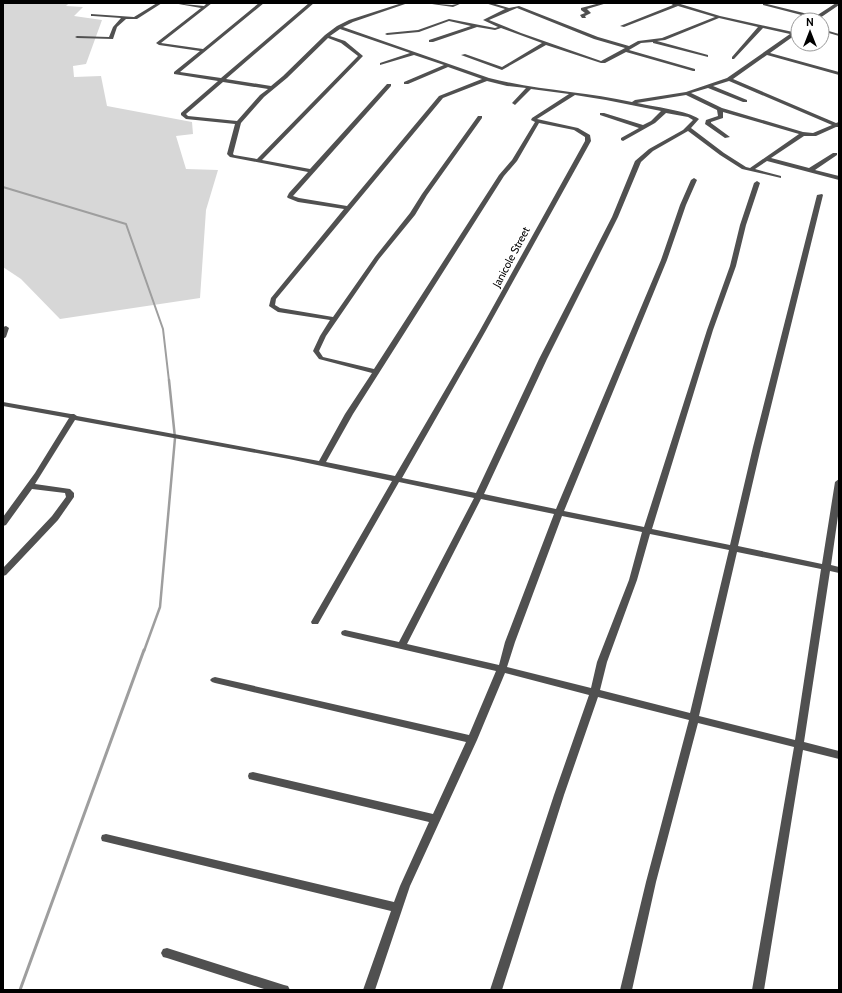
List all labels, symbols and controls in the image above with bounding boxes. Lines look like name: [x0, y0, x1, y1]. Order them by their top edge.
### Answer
north arrow: [790, 12, 830, 52]
text: N: [806, 15, 814, 29]
street label: Janicole Street: [489, 224, 533, 290]

